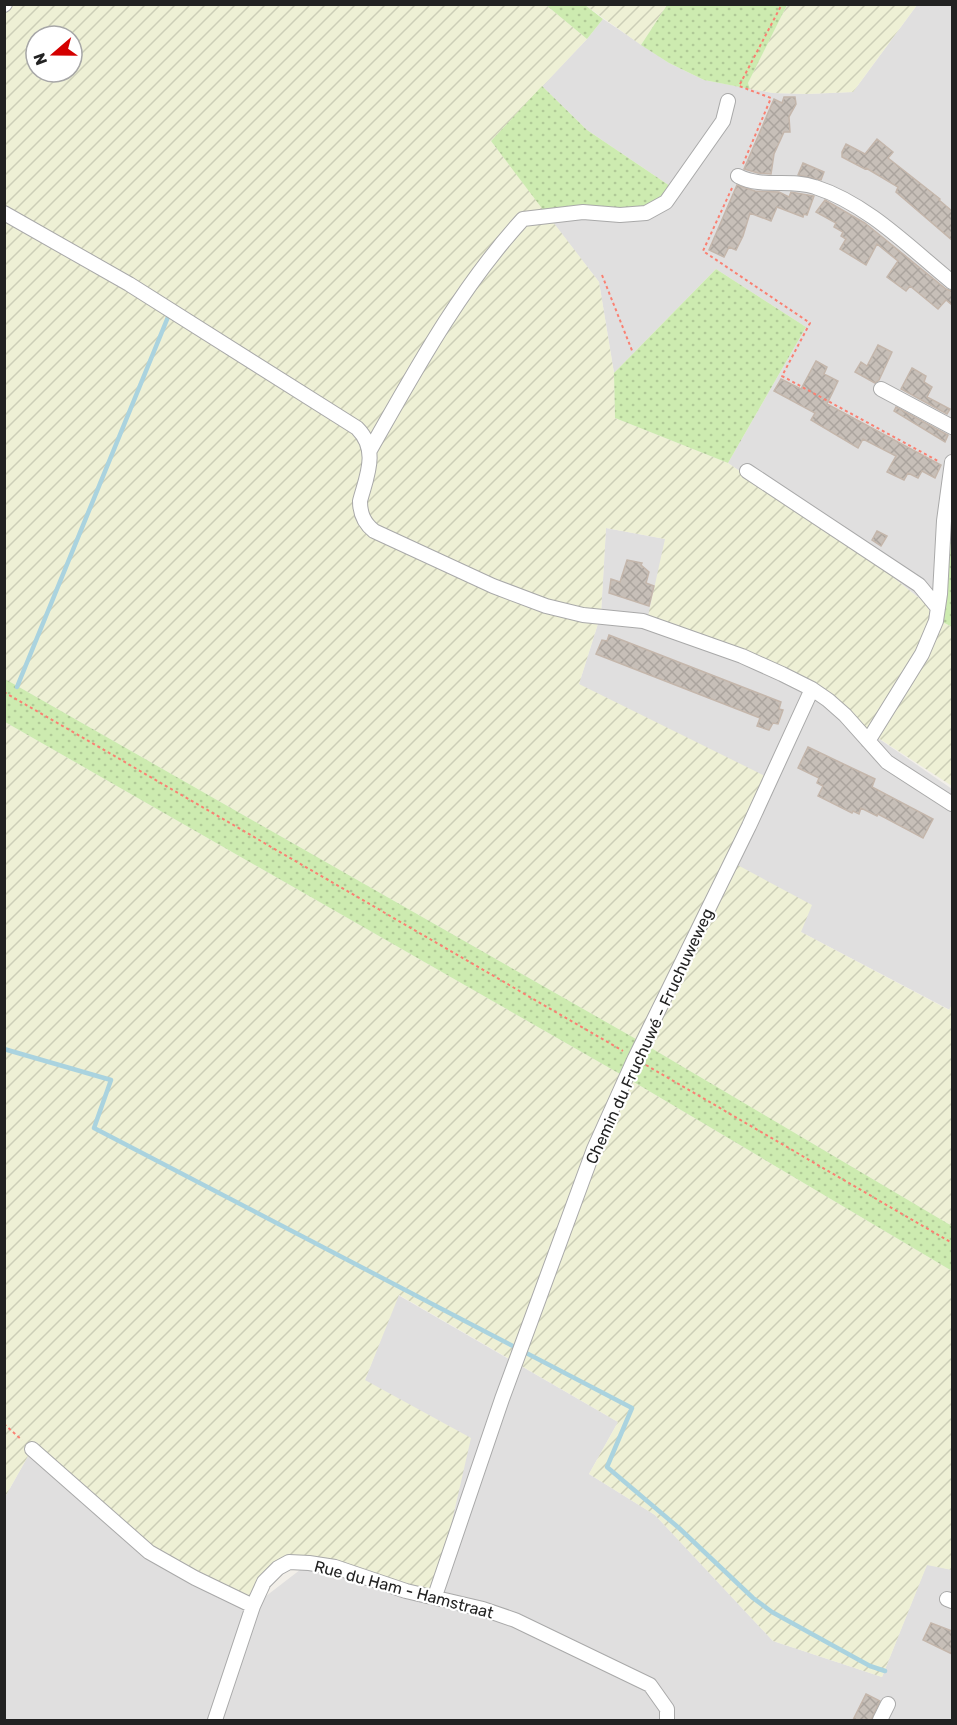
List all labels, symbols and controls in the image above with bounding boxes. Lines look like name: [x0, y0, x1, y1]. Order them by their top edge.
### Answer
north arrow: [24, 24, 84, 84]
text: N: [29, 50, 51, 68]
street label: Chemin du Fruchuwé - Fruchuweweg: [582, 905, 717, 1167]
street label: Rue du Ham - Hamstraat: [312, 1556, 496, 1623]

